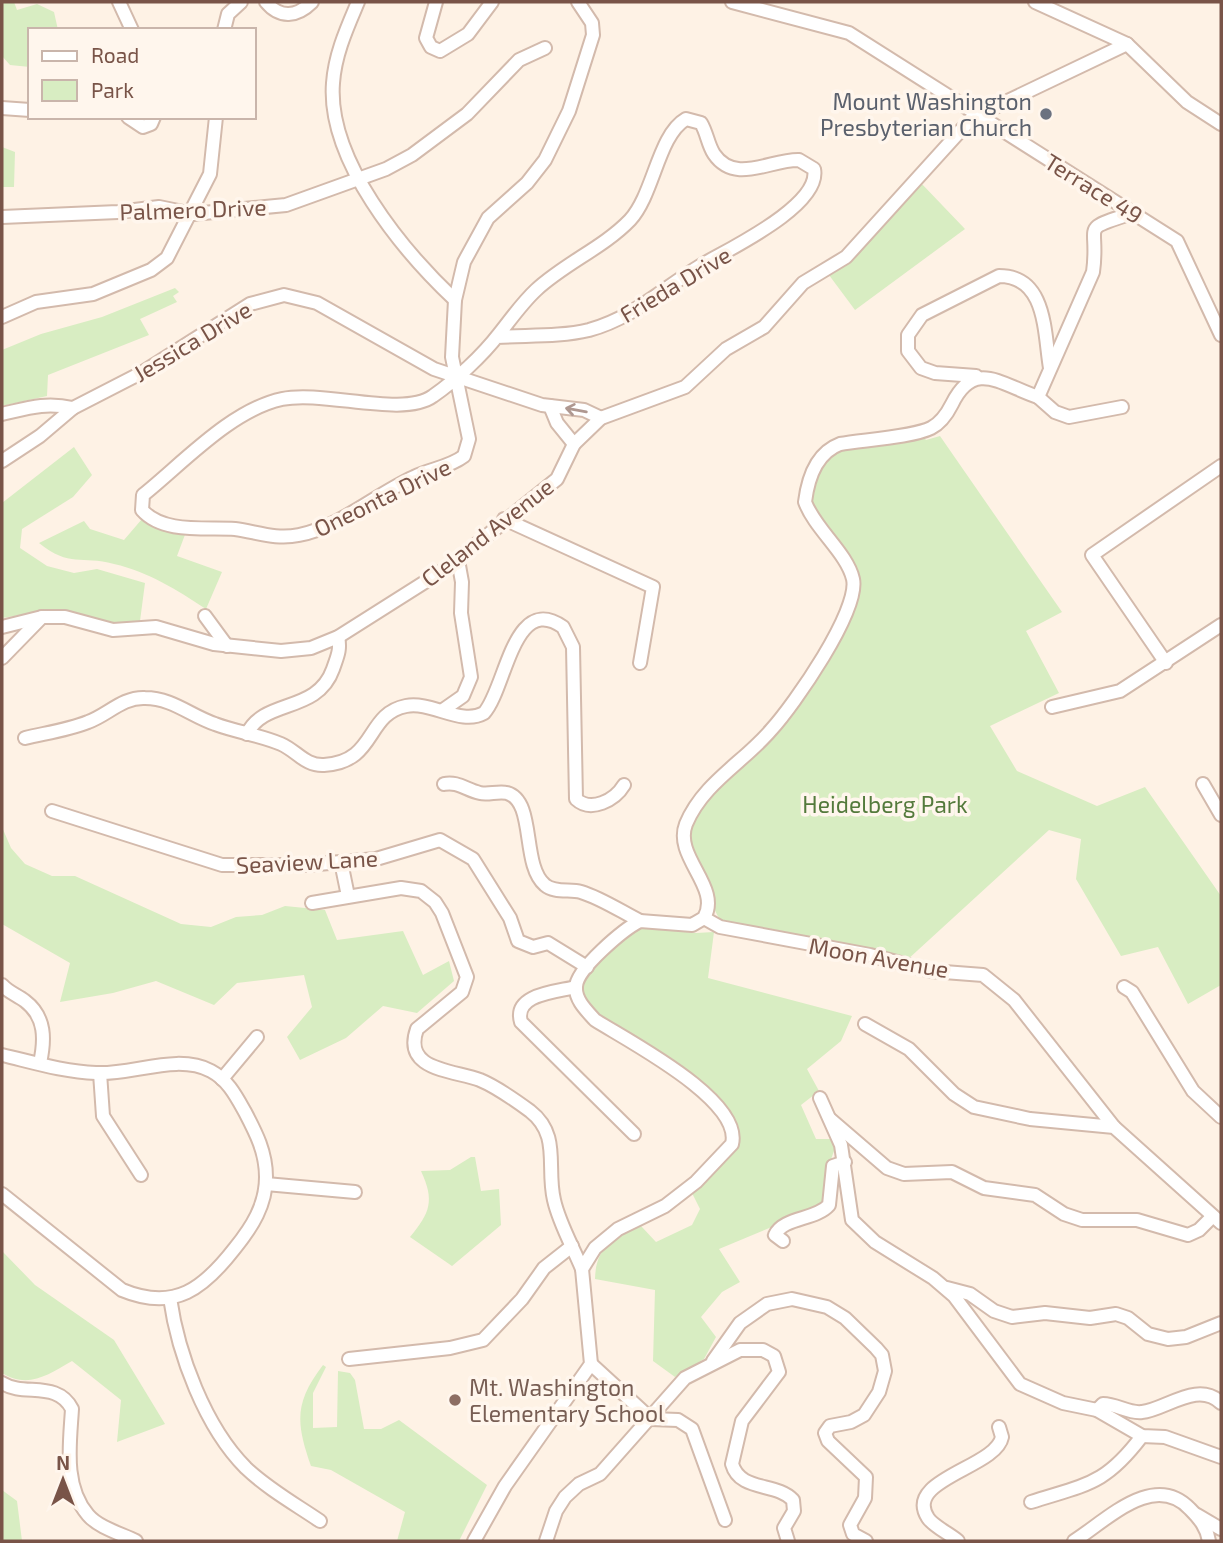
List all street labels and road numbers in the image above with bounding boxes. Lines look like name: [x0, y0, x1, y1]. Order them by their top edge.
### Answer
street label: Terrace 49: [1040, 147, 1148, 229]
street label: Palmero Drive: [119, 192, 267, 226]
street label: Frieda Drive: [614, 240, 736, 328]
street label: Jessica Drive: [128, 295, 256, 387]
street label: Oneonta Drive: [309, 452, 455, 542]
street label: Cleland Avenue: [415, 472, 559, 592]
street label: Seaview Lane: [235, 843, 379, 879]
street label: Moon Avenue: [807, 931, 951, 983]

